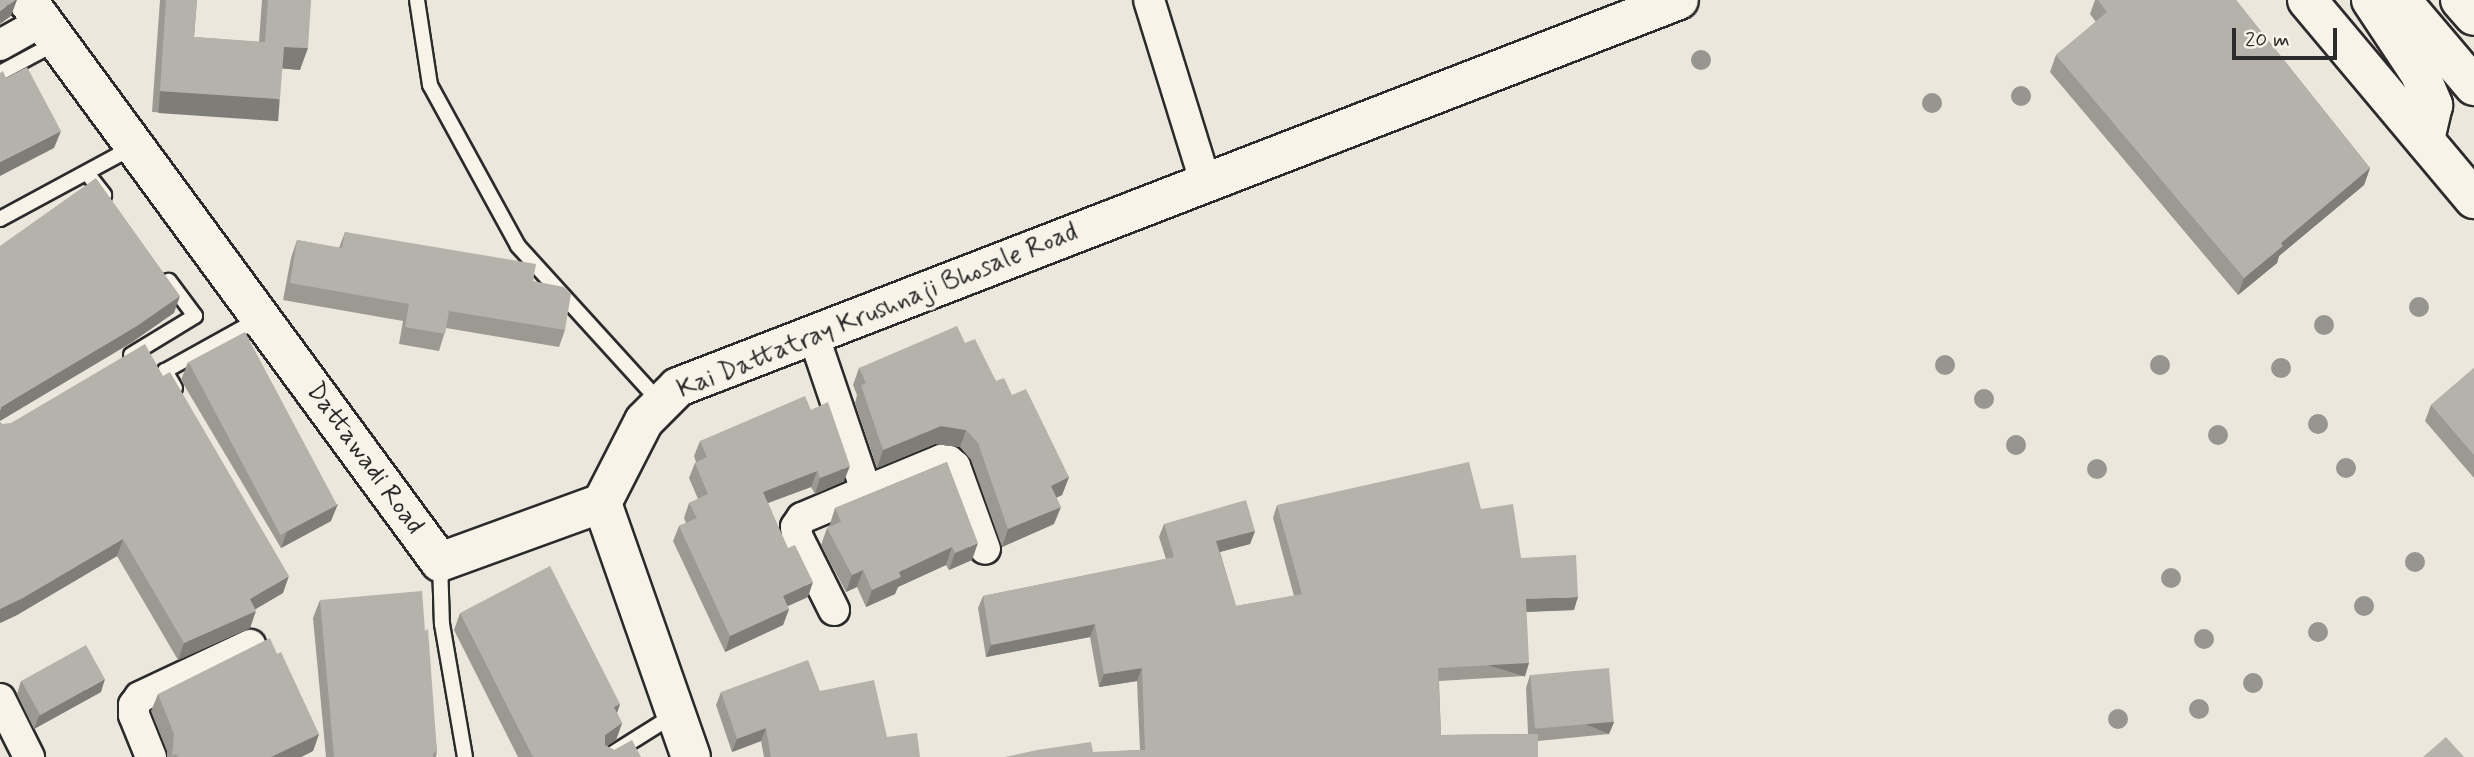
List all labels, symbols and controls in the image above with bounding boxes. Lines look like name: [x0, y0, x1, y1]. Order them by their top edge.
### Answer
scale bar: [2236, 14, 2341, 58]
text: 20 m: [2245, 26, 2290, 54]
street label: Kai Dattatray Krushnaji Bhosale Road: [675, 218, 1081, 406]
street label: Dattawadi Road: [299, 378, 429, 540]

